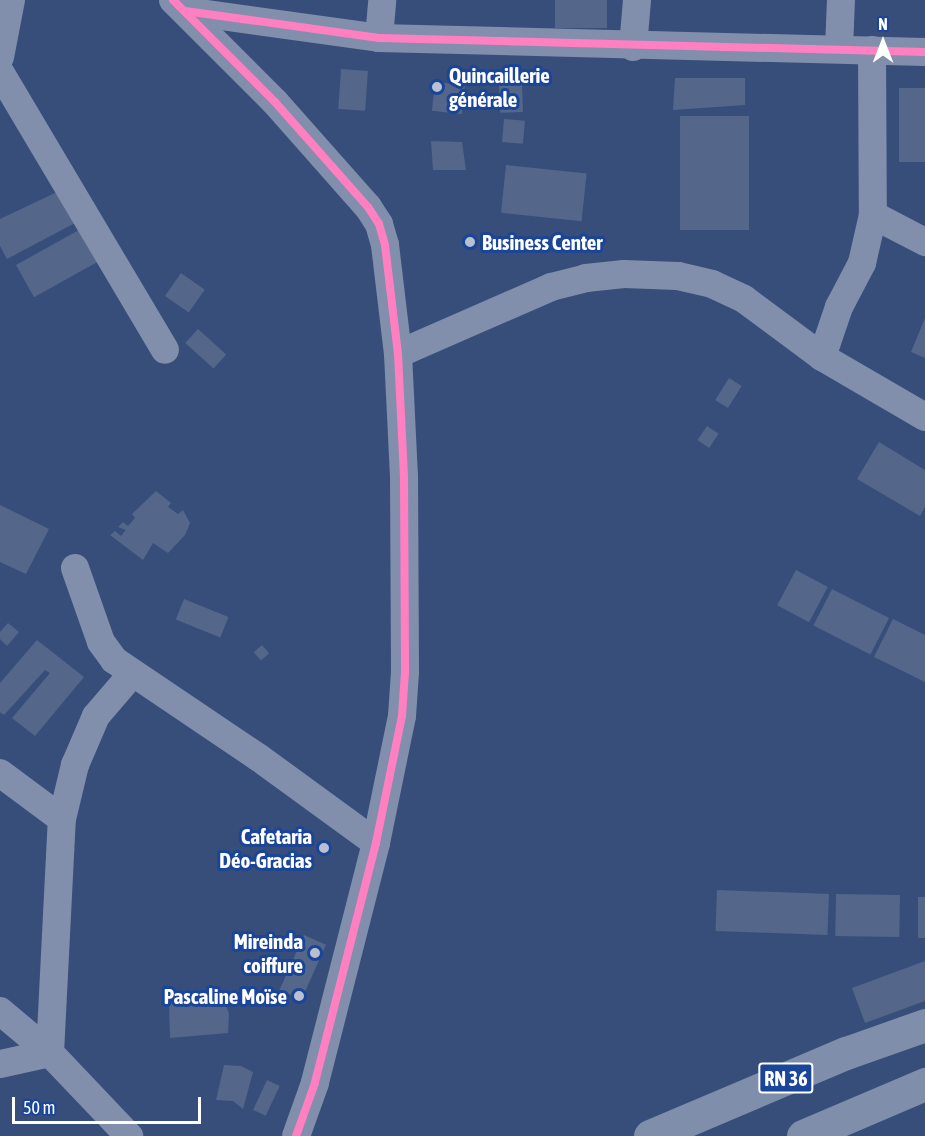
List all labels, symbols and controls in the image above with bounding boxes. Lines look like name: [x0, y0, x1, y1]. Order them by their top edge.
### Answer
north arrow: [853, 12, 913, 72]
text: N: [878, 15, 888, 33]
place label: Quincaillerie générale: [449, 62, 550, 112]
marker: Quincaillerie générale: [430, 80, 444, 94]
place label: Business Center: [482, 229, 602, 255]
marker: Business Center: [463, 235, 477, 249]
place label: Cafetaria Déo-Gracias: [219, 823, 312, 873]
marker: Cafetaria Déo-Gracias: [317, 841, 331, 855]
place label: Mireinda coiffure: [234, 928, 303, 978]
marker: Mireinda coiffure: [308, 946, 322, 960]
place label: Pascaline Moïse: [164, 983, 287, 1009]
marker: Pascaline Moïse: [292, 989, 306, 1003]
road number: RN 36: [758, 1061, 814, 1095]
scale bar: [15, 1085, 204, 1123]
text: 50 m: [23, 1097, 55, 1118]

